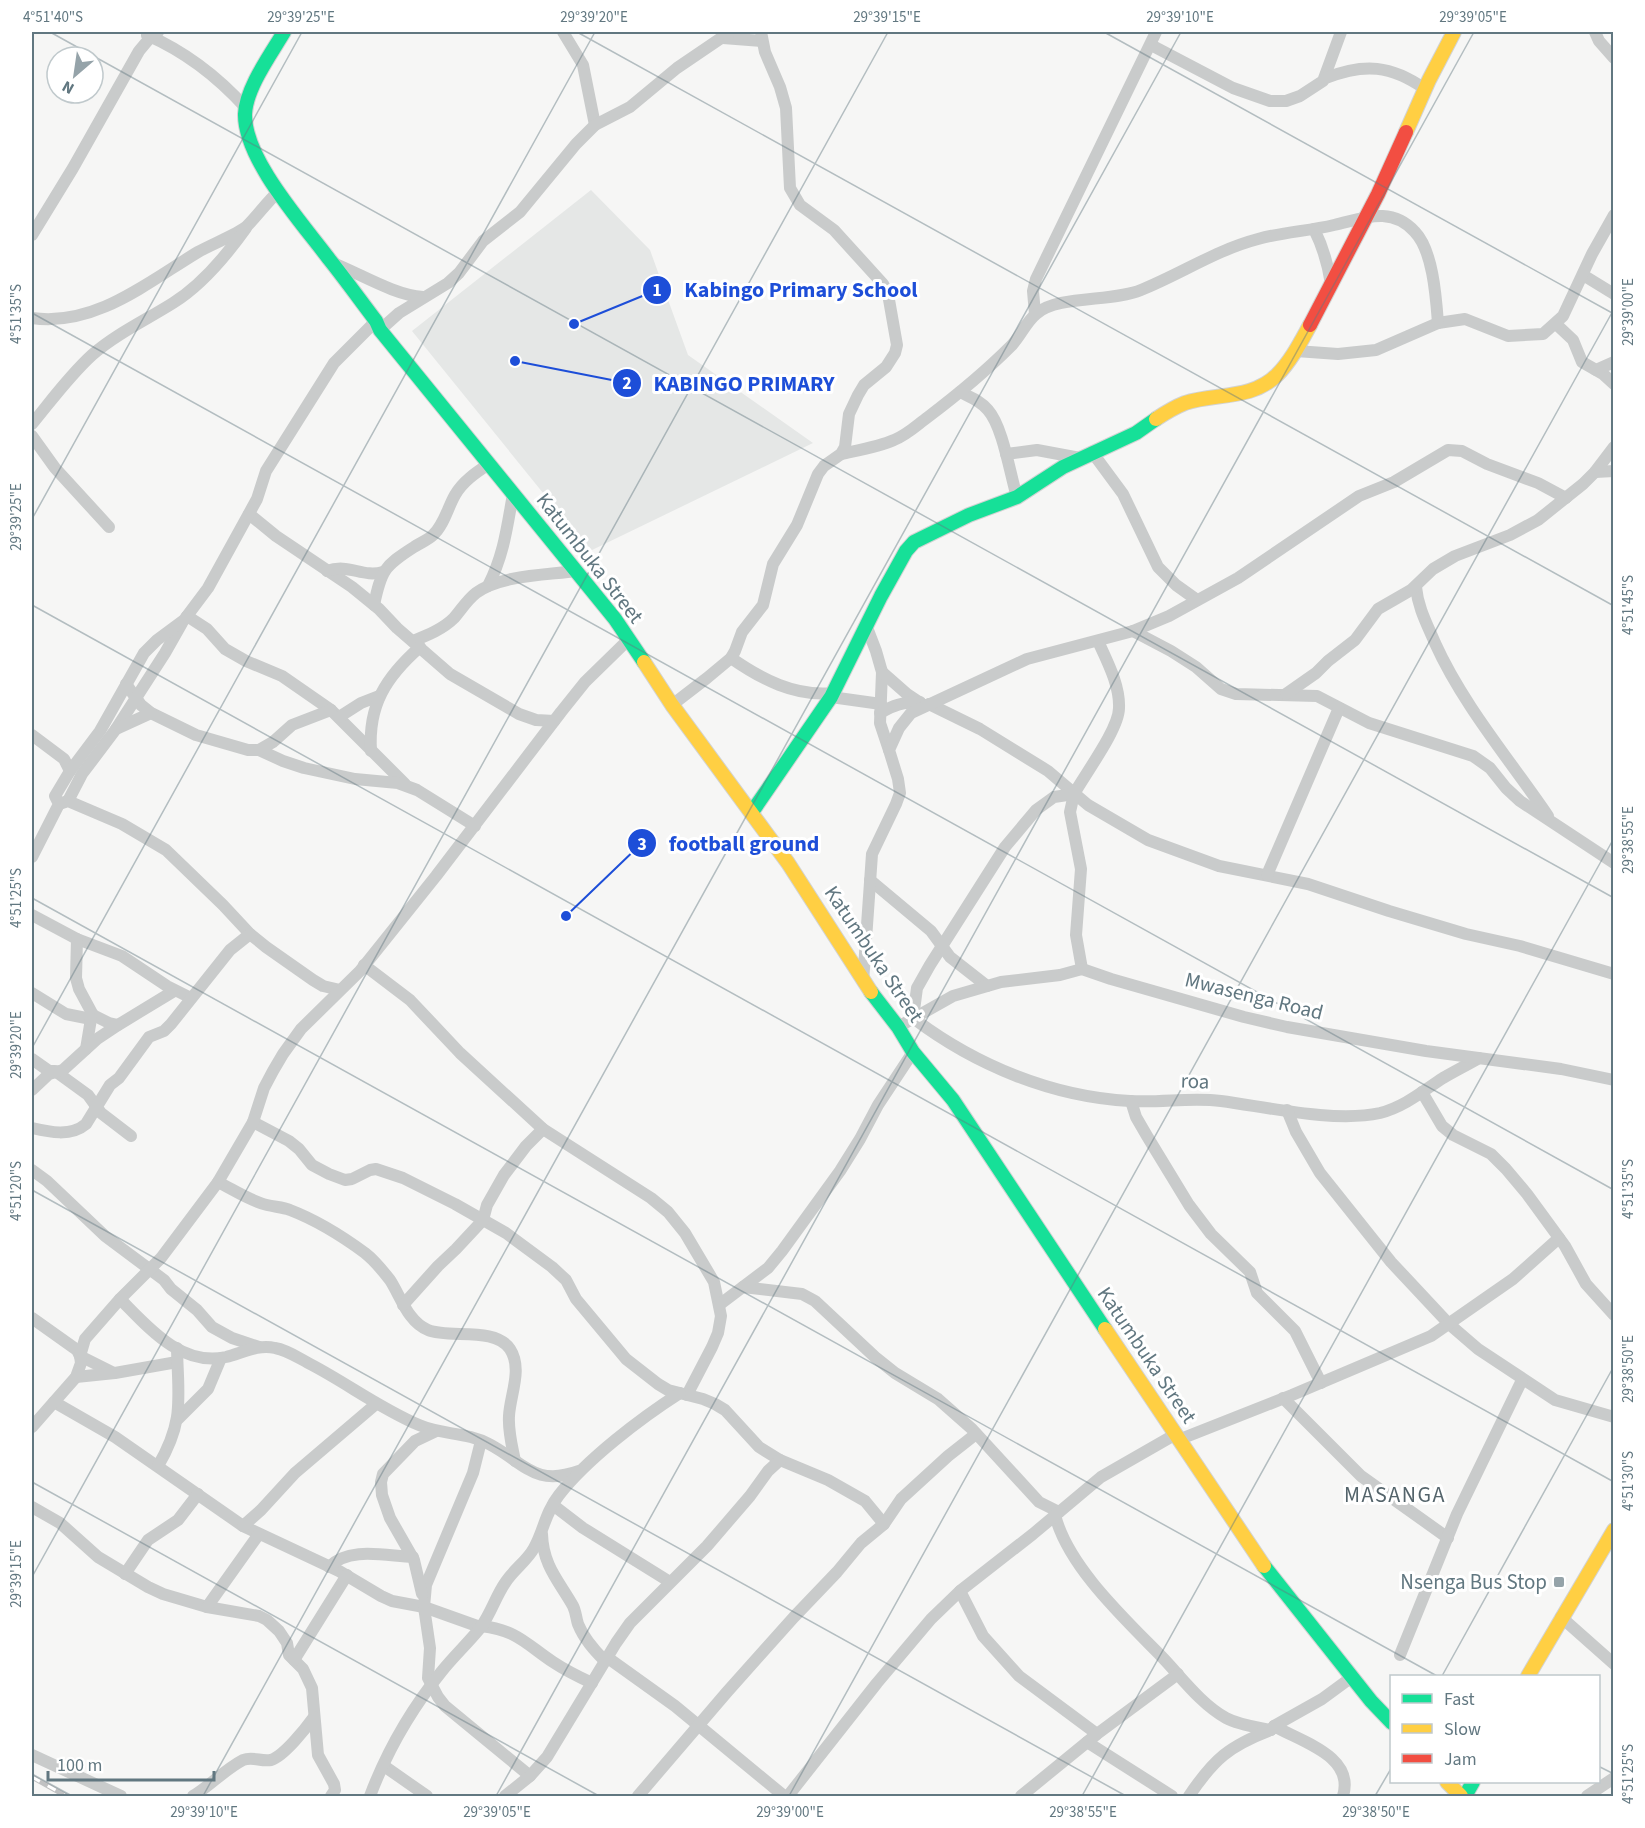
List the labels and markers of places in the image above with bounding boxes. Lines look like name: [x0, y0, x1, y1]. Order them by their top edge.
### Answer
callout: Kabingo Primary School: [642, 270, 930, 310]
callout: KABINGO PRIMARY: [612, 363, 847, 403]
callout: football ground: [627, 823, 832, 863]
place label: Nsenga Bus Stop: [1400, 1567, 1547, 1597]
marker: Nsenga Bus Stop: [1552, 1575, 1566, 1589]

